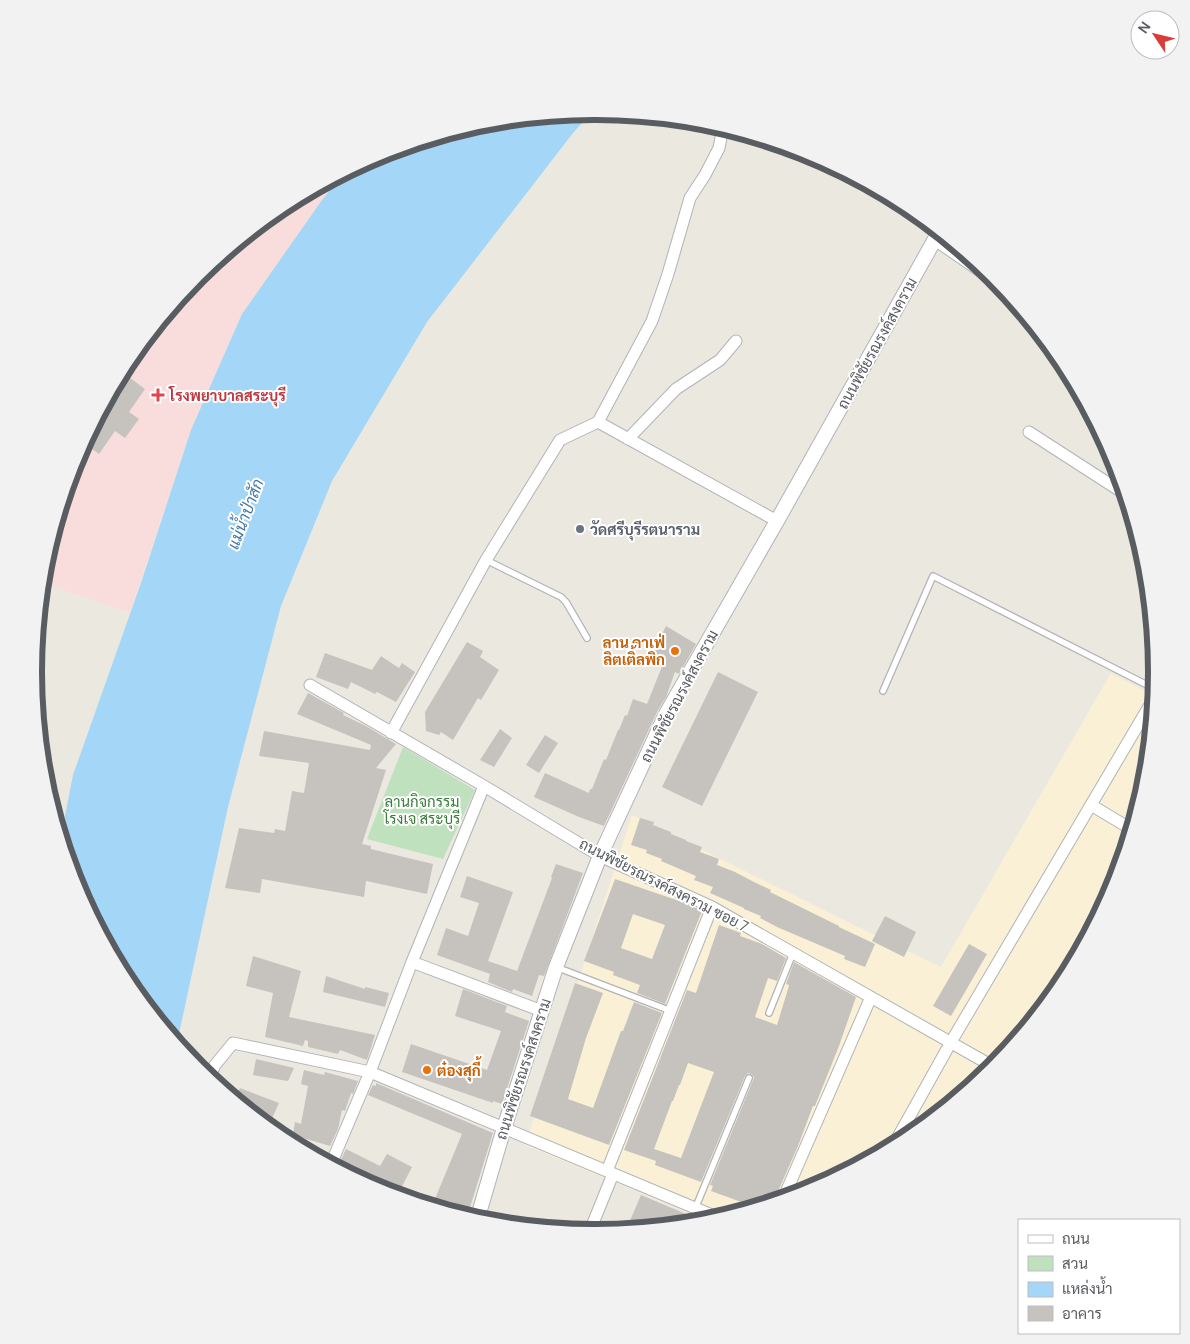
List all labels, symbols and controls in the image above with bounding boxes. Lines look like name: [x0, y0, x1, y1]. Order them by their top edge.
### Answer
north arrow: [1130, 10, 1180, 60]
text: N: [1133, 18, 1155, 37]
street label: ถนนพิชัยรณรงค์สงคราม: [832, 273, 922, 413]
place label: โรงพยาบาลสระบุรี: [168, 385, 286, 407]
marker: โรงพยาบาลสระบุรี: [151, 388, 165, 402]
water label: แม่น้ำป่าสัก: [219, 475, 268, 552]
place label: วัดศรีบุรีรตนาราม: [590, 519, 700, 541]
marker: วัดศรีบุรีรตนาราม: [574, 523, 586, 535]
street label: ถนนพิชัยรณรงค์สงคราม: [635, 626, 723, 766]
place label: ลาน คาเฟ่ ลิตเติ้ลพิก: [603, 632, 665, 670]
marker: ลาน คาเฟ่ ลิตเติ้ลพิก: [669, 645, 681, 657]
park label: ลานกิจกรรม โรงเจ สระบุรี: [383, 791, 460, 830]
street label: ถนนพิชัยรณรงค์สงคราม ซอย 7: [576, 833, 752, 937]
street label: ถนนพิชัยรณรงค์สงคราม: [490, 996, 556, 1142]
place label: ต๋องสุกี้: [437, 1056, 482, 1082]
marker: ต๋องสุกี้: [421, 1064, 433, 1076]
legend: [1018, 1219, 1180, 1334]
text: ถนน: [1062, 1228, 1090, 1249]
text: สวน: [1062, 1253, 1088, 1274]
text: แหล่งน้ำ: [1062, 1276, 1113, 1299]
text: อาคาร: [1062, 1303, 1102, 1324]

